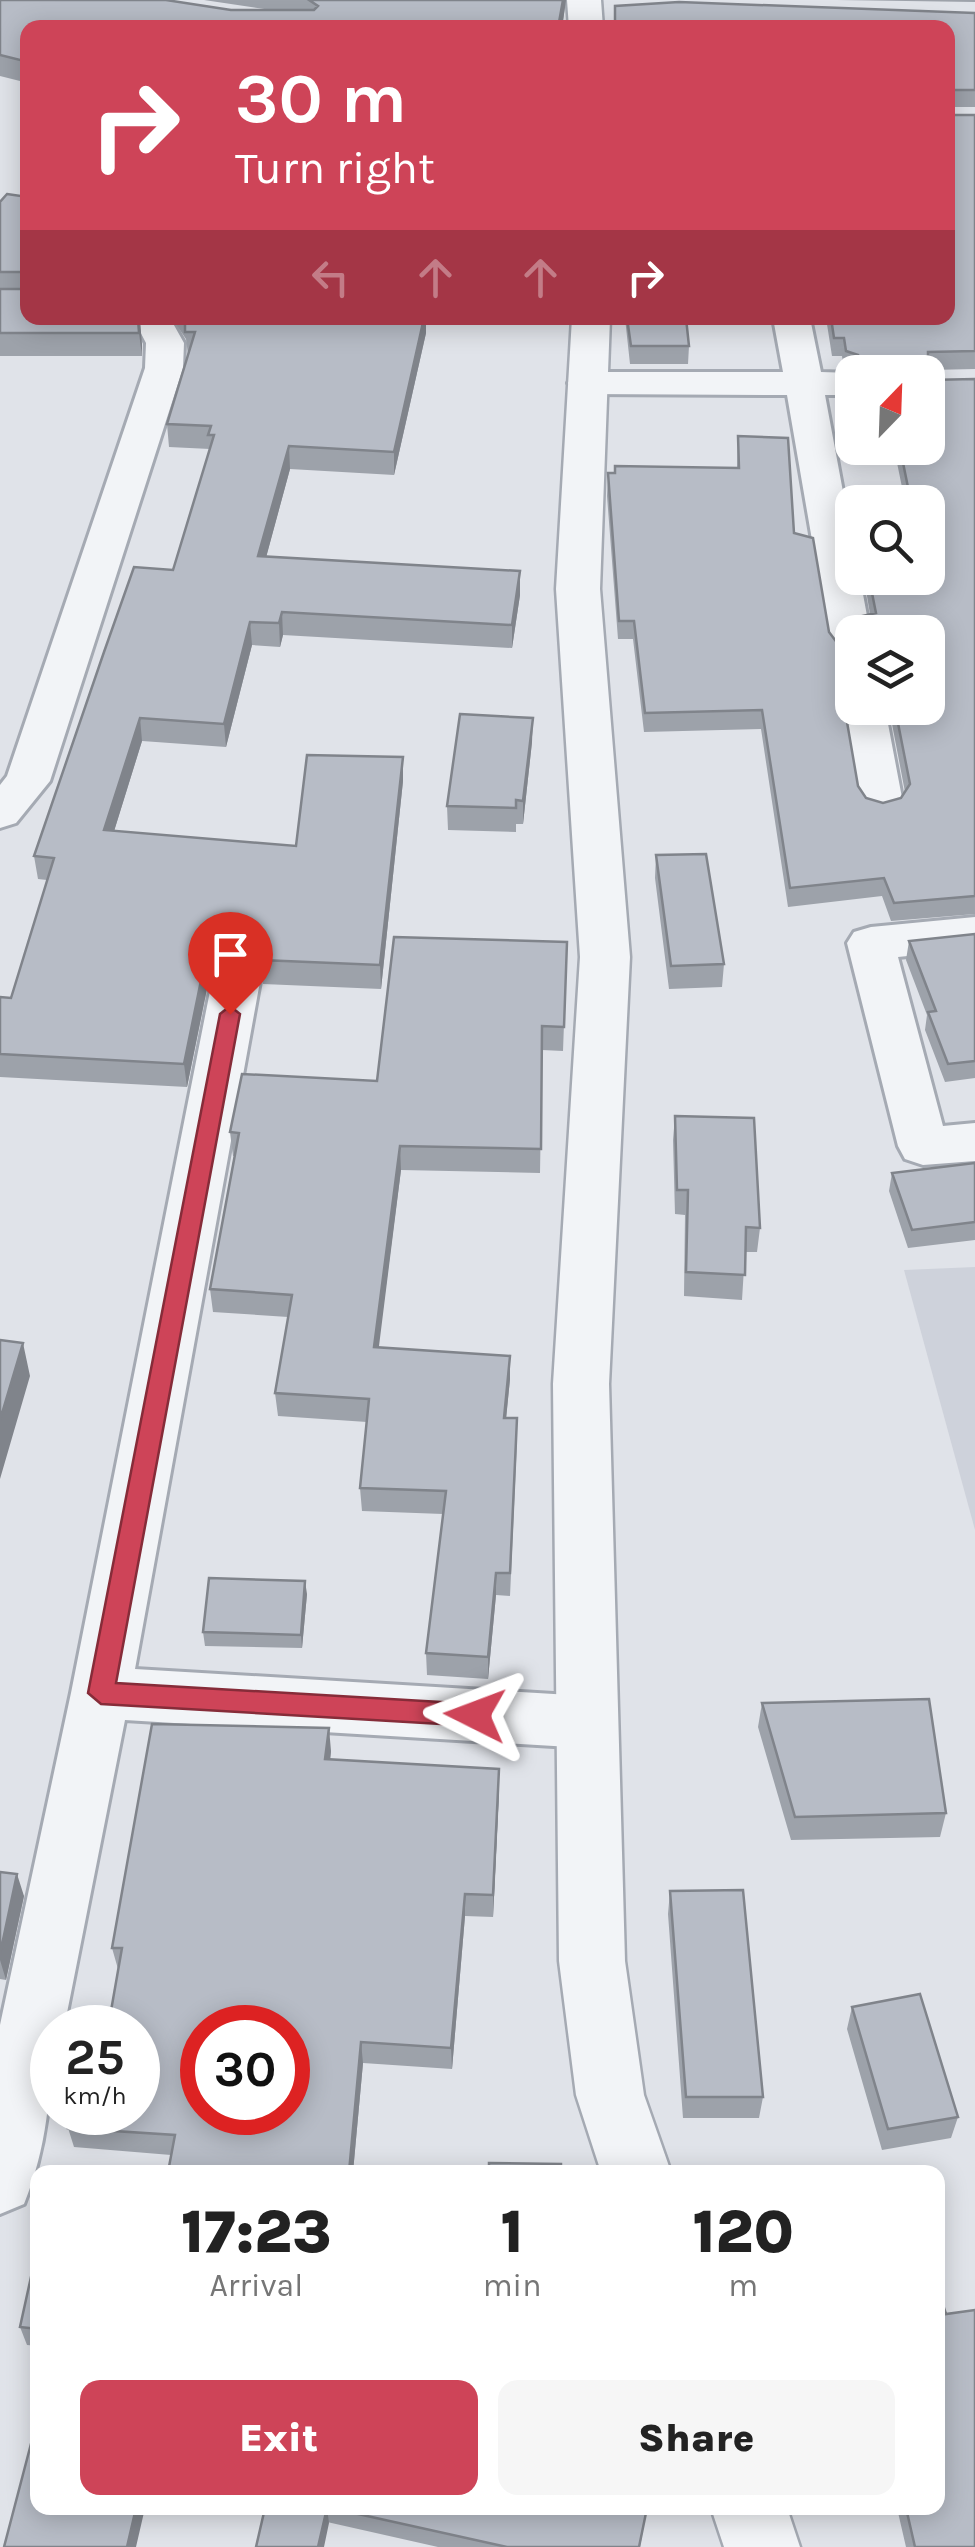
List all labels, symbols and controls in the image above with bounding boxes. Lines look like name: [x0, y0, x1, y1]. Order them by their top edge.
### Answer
text: 30 m: [235, 58, 407, 140]
icon: right: [70, 60, 200, 190]
text: Turn right: [235, 142, 435, 194]
icon: left: [303, 250, 358, 305]
icon: ahead: [408, 250, 463, 305]
icon: ahead: [513, 250, 568, 305]
icon: right: [618, 250, 673, 305]
north arrow: [835, 355, 945, 465]
map controls: [835, 355, 945, 725]
button: search: [835, 485, 945, 595]
button: layers: [835, 615, 945, 725]
pin: [188, 912, 273, 1015]
icon: arrive: [203, 927, 258, 982]
position arrow: [423, 1663, 527, 1767]
speed limit sign: 30: [180, 2005, 310, 2135]
text: 25: [65, 2028, 125, 2087]
text: km/h: [63, 2081, 127, 2110]
text: 17:23: [181, 2197, 332, 2267]
text: 1: [501, 2197, 524, 2267]
text: 120: [693, 2197, 794, 2267]
text: Arrival: [209, 2267, 303, 2304]
text: min: [483, 2267, 541, 2304]
text: m: [728, 2267, 758, 2304]
button: Exit: [80, 2380, 478, 2495]
button: Share: [498, 2380, 895, 2495]

